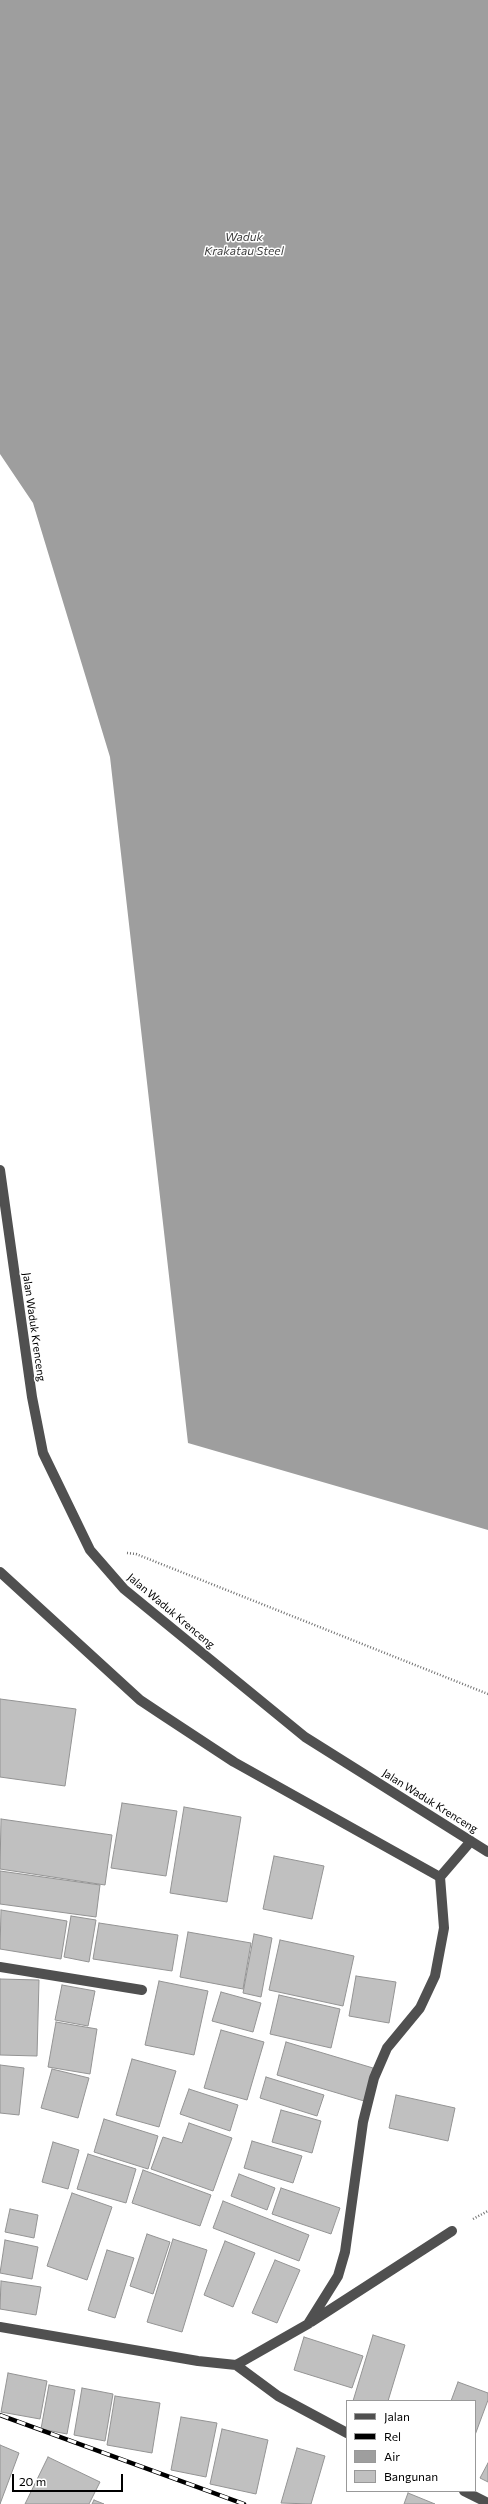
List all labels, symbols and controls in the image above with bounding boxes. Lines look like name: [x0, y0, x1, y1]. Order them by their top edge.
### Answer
water label: Waduk Krakatau Steel: [204, 230, 284, 258]
street label: Jalan Waduk Krenceng: [20, 1272, 48, 1382]
street label: Jalan Waduk Krenceng: [125, 1571, 217, 1651]
street label: Jalan Waduk Krenceng: [380, 1766, 480, 1836]
legend: [346, 2400, 476, 2492]
text: Jalan: [384, 2409, 410, 2423]
text: Rel: [384, 2429, 401, 2443]
text: Air: [384, 2449, 400, 2463]
scale bar: [14, 2466, 125, 2492]
text: Bangunan: [384, 2469, 438, 2483]
text: 20 m: [19, 2474, 46, 2488]

